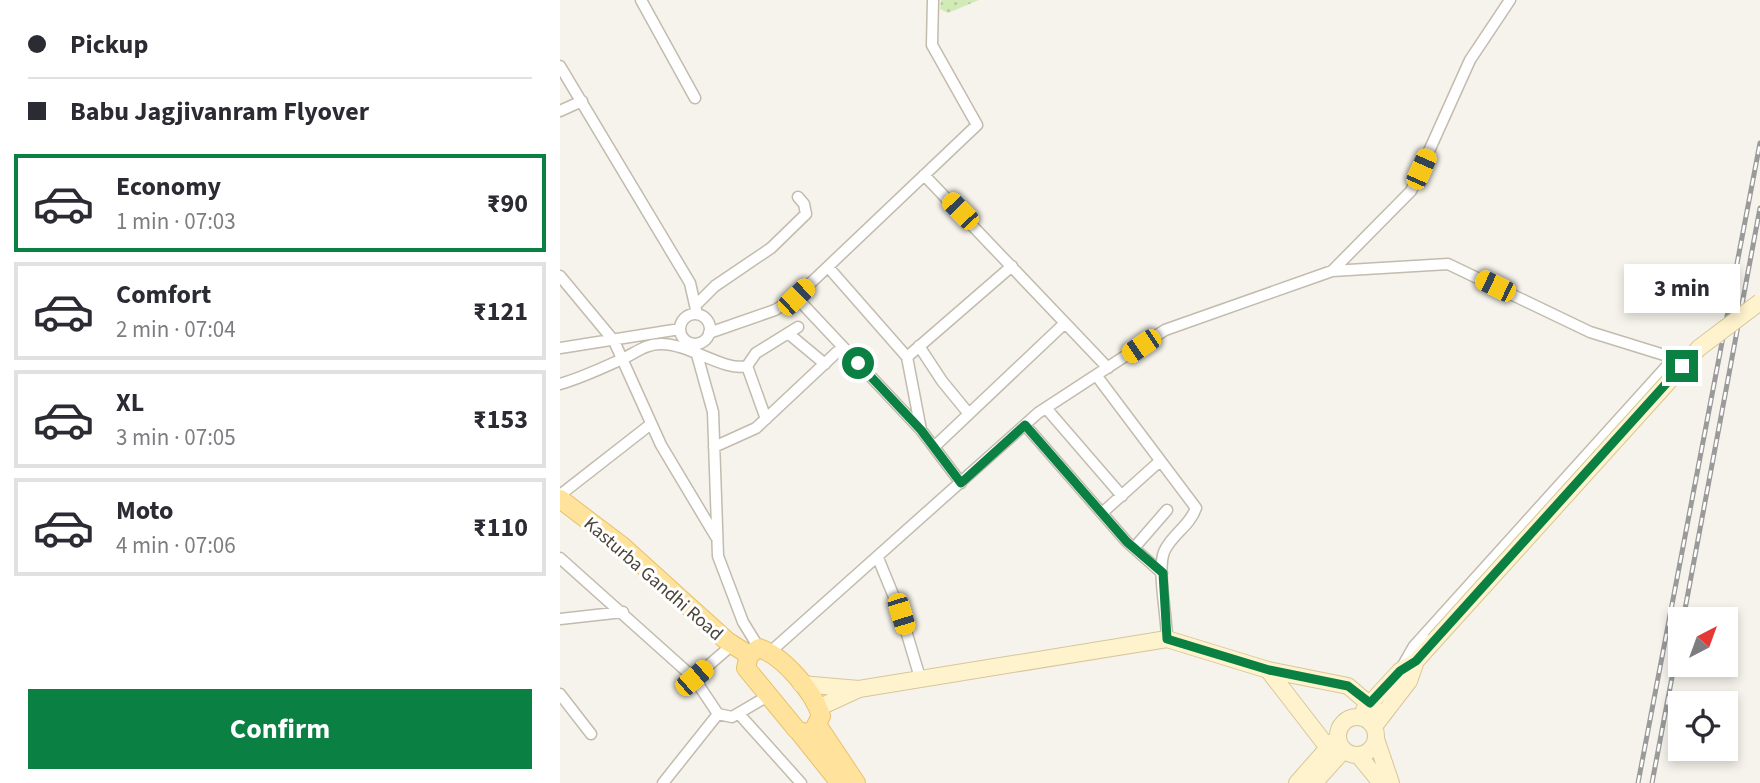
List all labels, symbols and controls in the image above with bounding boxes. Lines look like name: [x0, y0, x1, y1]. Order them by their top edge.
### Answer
text: Pickup: [70, 26, 148, 63]
text: Babu Jagjivanram Flyover: [70, 93, 369, 130]
car: [1403, 146, 1440, 192]
text: Economy: [116, 168, 221, 205]
icon: car: [32, 172, 95, 235]
text: ₹90: [487, 185, 528, 222]
car: [938, 189, 983, 233]
text: 1 min · 07:03: [116, 205, 236, 238]
callout: 3 min: [1624, 264, 1740, 314]
car: [1472, 267, 1519, 305]
text: 3 min: [1654, 272, 1710, 305]
car: [774, 275, 819, 319]
text: Comfort: [116, 276, 211, 313]
icon: car: [32, 280, 95, 343]
text: ₹121: [473, 293, 528, 330]
text: 2 min · 07:04: [116, 313, 236, 346]
car: [1118, 326, 1165, 366]
route start: [842, 347, 874, 379]
route end: [1666, 350, 1698, 382]
text: XL: [116, 384, 144, 421]
icon: car: [32, 388, 95, 451]
text: ₹153: [473, 401, 528, 438]
text: 3 min · 07:05: [116, 421, 236, 454]
text: Moto: [116, 492, 173, 529]
icon: car: [32, 496, 95, 559]
text: ₹110: [473, 509, 528, 546]
street label: Kasturba Gandhi Road: [577, 511, 729, 647]
text: 4 min · 07:06: [116, 529, 236, 562]
car: [885, 591, 918, 637]
north arrow: [1668, 607, 1738, 677]
map controls: [1668, 607, 1738, 761]
car: [672, 656, 717, 700]
button: Confirm: [28, 689, 532, 769]
button: locate: [1668, 691, 1738, 761]

